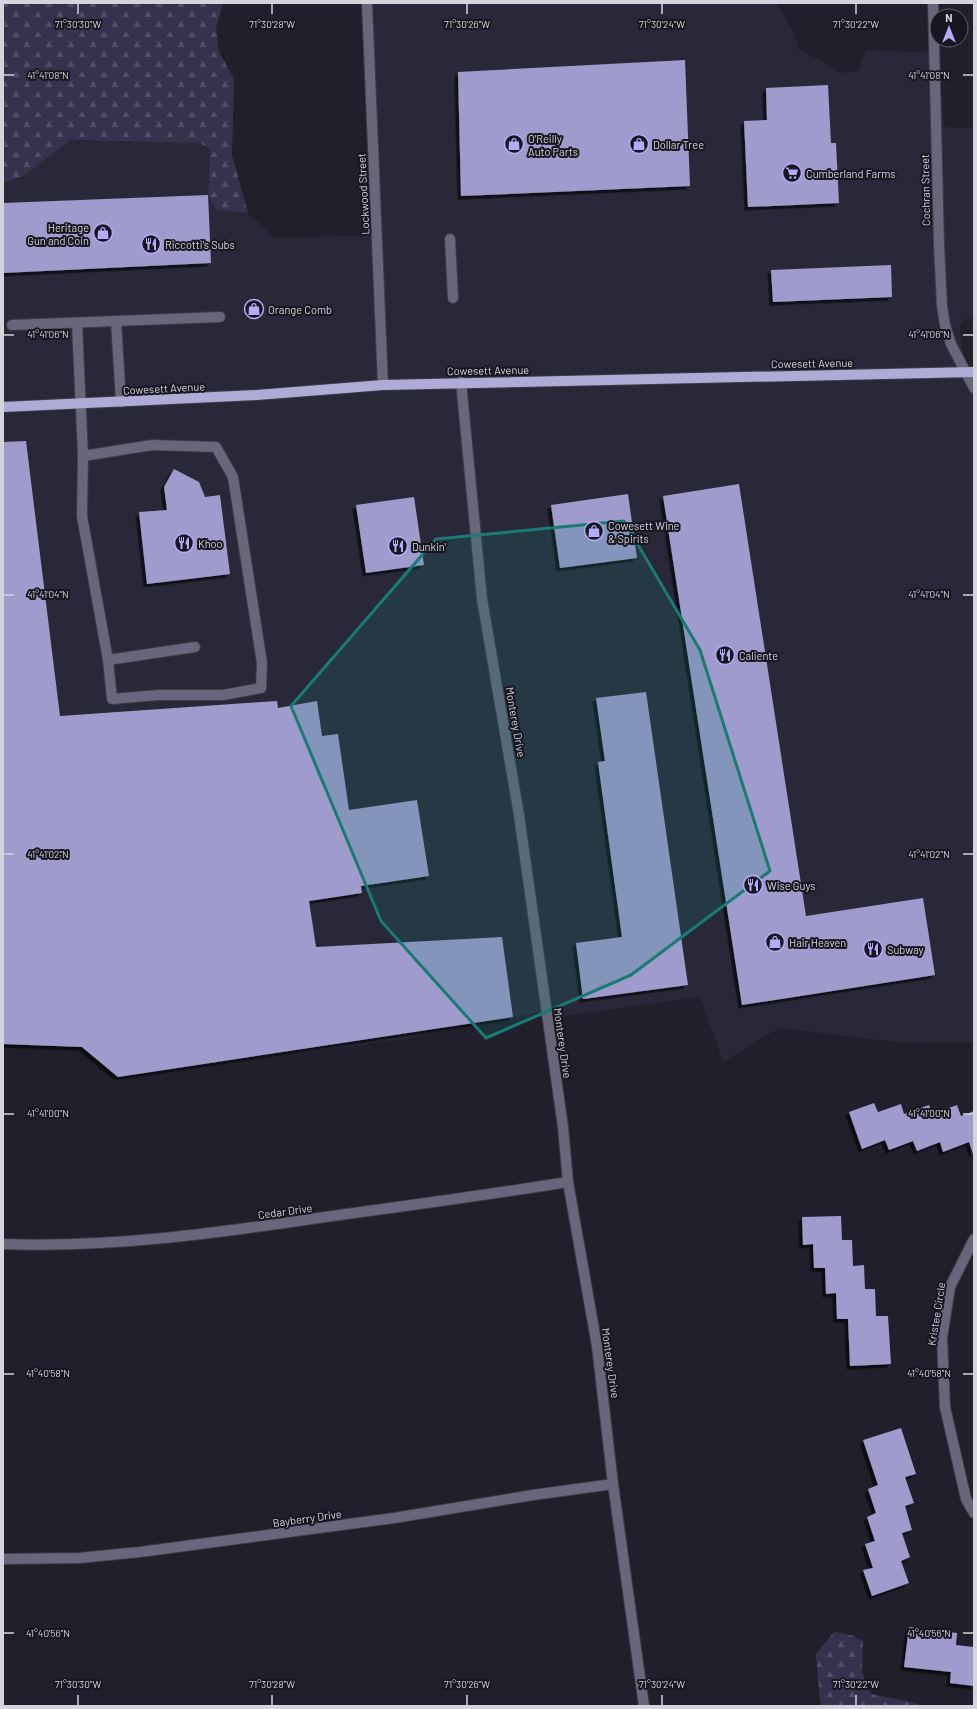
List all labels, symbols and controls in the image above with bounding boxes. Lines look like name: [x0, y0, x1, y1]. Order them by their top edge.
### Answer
north arrow: [929, 8, 969, 48]
text: N: [945, 11, 953, 24]
text: 71°30'30"W: [55, 18, 101, 30]
text: 71°30'28"W: [249, 18, 295, 30]
text: 71°30'26"W: [444, 18, 490, 30]
text: 71°30'24"W: [639, 18, 685, 30]
text: 71°30'22"W: [833, 18, 879, 30]
text: 41°41'08"N: [27, 69, 69, 81]
text: 41°41'08"N: [908, 69, 950, 81]
place label: O'Reilly Auto Parts: [528, 132, 578, 158]
shop icon: O'Reilly Auto Parts: [503, 133, 525, 155]
shop icon: Dollar Tree: [628, 133, 650, 155]
place label: Dollar Tree: [653, 138, 704, 151]
street label: Lockwood Street: [354, 153, 372, 235]
street label: Cochran Street: [918, 154, 932, 226]
supermarket icon: Cumberland Farms: [781, 162, 803, 184]
place label: Cumberland Farms: [806, 167, 896, 180]
place label: Heritage Gun and Coin: [27, 221, 89, 247]
shop icon: Heritage Gun and Coin: [92, 222, 114, 244]
restaurant icon: Riccotti's Subs: [140, 233, 162, 255]
place label: Riccotti's Subs: [165, 238, 235, 251]
shop icon: Orange Comb: [243, 298, 265, 320]
place label: Orange Comb: [268, 303, 332, 316]
text: 41°41'06"N: [27, 328, 69, 340]
text: 41°41'06"N: [908, 328, 950, 340]
street label: Cowesett Avenue: [771, 356, 853, 370]
street label: Cowesett Avenue: [447, 363, 529, 377]
street label: Cowesett Avenue: [123, 379, 206, 397]
place label: Cowesett Wine & Spirits: [608, 519, 680, 545]
shop icon: Cowesett Wine & Spirits: [583, 520, 605, 542]
restaurant icon: Khoo: [173, 532, 195, 554]
restaurant icon: Dunkin': [387, 535, 409, 557]
place label: Khoo: [198, 537, 223, 550]
place label: Dunkin': [412, 540, 446, 553]
text: 41°41'04"N: [27, 588, 69, 600]
text: 41°41'04"N: [908, 588, 950, 600]
restaurant icon: Caliente: [714, 644, 736, 666]
place label: Caliente: [739, 649, 778, 662]
street label: Monterey Drive: [503, 686, 529, 758]
text: 41°41'02"N: [27, 848, 69, 860]
text: 41°41'02"N: [908, 848, 950, 860]
restaurant icon: Wise Guys: [742, 874, 764, 896]
place label: Wise Guys: [767, 879, 815, 892]
shop icon: Hair Heaven: [764, 931, 786, 953]
place label: Hair Heaven: [789, 936, 846, 949]
restaurant icon: Subway: [862, 938, 884, 960]
place label: Subway: [887, 943, 924, 956]
street label: Monterey Drive: [552, 1007, 574, 1079]
text: 41°41'00"N: [27, 1107, 69, 1119]
text: 41°41'00"N: [908, 1107, 950, 1119]
street label: Cedar Drive: [257, 1201, 313, 1221]
street label: Kristee Circle: [925, 1281, 947, 1347]
street label: Monterey Drive: [600, 1327, 622, 1399]
text: 41°40'58"N: [26, 1367, 70, 1379]
text: 41°40'58"N: [907, 1367, 951, 1379]
street label: Bayberry Drive: [272, 1507, 342, 1529]
text: 41°40'56"N: [26, 1627, 70, 1639]
text: 41°40'56"N: [907, 1627, 951, 1639]
text: 71°30'30"W: [55, 1678, 101, 1690]
text: 71°30'28"W: [249, 1678, 295, 1690]
text: 71°30'26"W: [444, 1678, 490, 1690]
text: 71°30'24"W: [639, 1678, 685, 1690]
text: 71°30'22"W: [833, 1678, 879, 1690]

